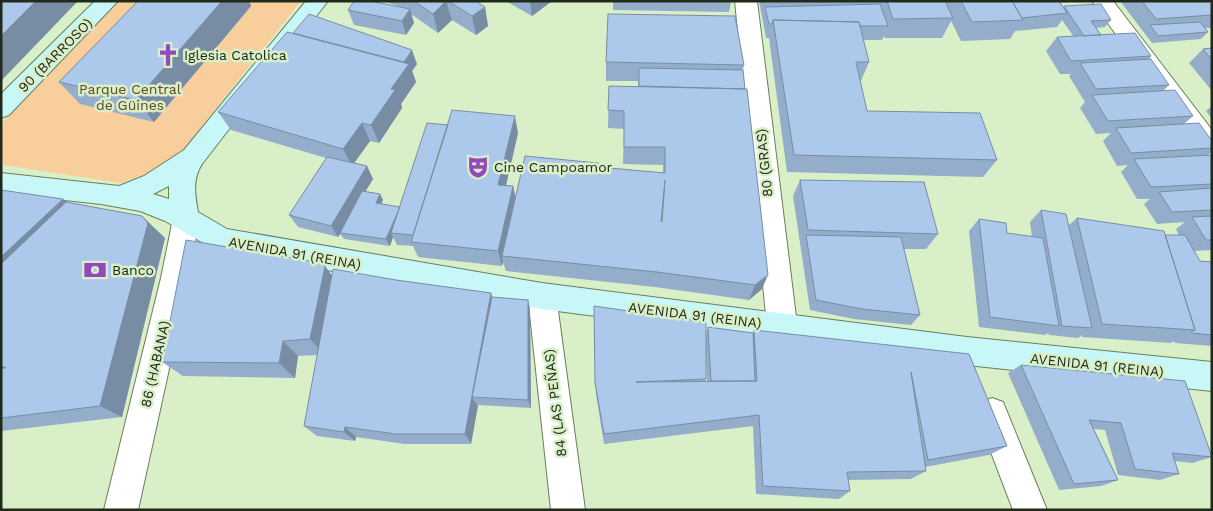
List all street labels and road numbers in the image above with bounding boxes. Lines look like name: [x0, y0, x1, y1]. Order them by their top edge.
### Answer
street label: 90 (BARROSO): [15, 15, 95, 95]
street label: 80 (GRAS): [752, 128, 776, 198]
street label: AVENIDA 91 (REINA): [228, 233, 363, 273]
street label: AVENIDA 91 (REINA): [627, 299, 763, 331]
street label: 86 (HABANA): [137, 319, 173, 409]
street label: 84 (LAS PEÑAS): [540, 348, 570, 458]
street label: AVENIDA 91 (REINA): [1029, 350, 1165, 380]

